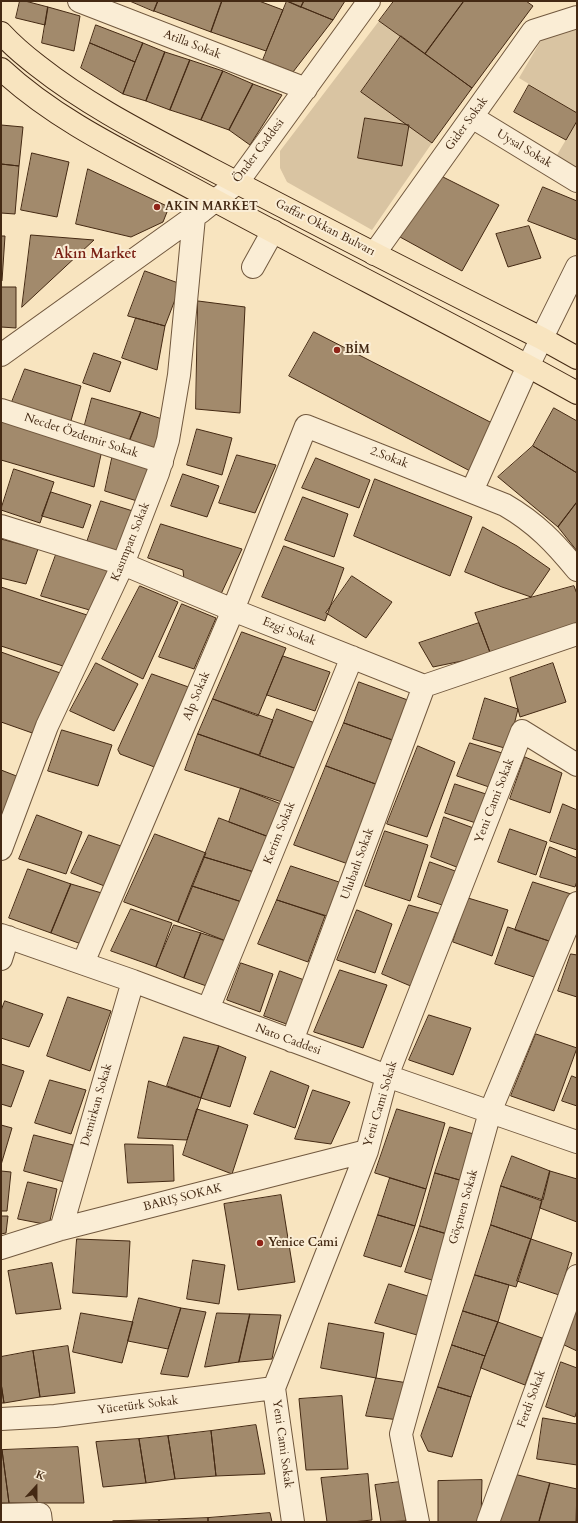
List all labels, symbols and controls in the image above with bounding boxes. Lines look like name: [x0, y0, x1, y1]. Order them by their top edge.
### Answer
street label: Atilla Sokak: [161, 27, 223, 63]
street label: Gider Sokak: [443, 94, 491, 154]
street label: Önder Caddesi: [230, 116, 288, 186]
street label: Uysal Sokak: [494, 127, 554, 171]
street label: Gaffar Okkan Bulvarı: [273, 197, 377, 259]
place label: AKIN MARKET: [165, 200, 258, 214]
marker: AKIN MARKET: [152, 202, 162, 212]
district label: Akın Market: [54, 247, 136, 263]
place label: BİM: [345, 343, 370, 357]
marker: BİM: [332, 345, 342, 355]
street label: Necdet Özdemir Sokak: [22, 411, 140, 461]
street label: 2.Sokak: [368, 444, 410, 472]
street label: Kasımpatı Sokak: [109, 500, 153, 584]
street label: Ezgi Sokak: [260, 615, 318, 649]
street label: Alp Sokak: [180, 669, 214, 723]
street label: Yeni Cami Sokak: [472, 757, 518, 845]
street label: Kerim Sokak: [261, 800, 299, 866]
street label: Ulubatlı Sokak: [338, 826, 378, 902]
street label: Nato Caddesi: [253, 1021, 323, 1059]
street label: Yeni Cami Sokak: [361, 1059, 401, 1149]
street label: Demirkan Sokak: [78, 1062, 116, 1148]
street label: Göçmen Sokak: [446, 1168, 482, 1246]
street label: BARIŞ SOKAK: [142, 1181, 224, 1215]
place label: Yenice Cami: [268, 1236, 338, 1250]
marker: Yenice Cami: [255, 1238, 265, 1248]
street label: Ferdi Sokak: [515, 1368, 549, 1430]
street label: Yücetürk Sokak: [97, 1394, 179, 1418]
street label: Yeni Cami Sokak: [269, 1399, 295, 1489]
north arrow: [16, 1467, 56, 1507]
text: K: [34, 1467, 47, 1484]

